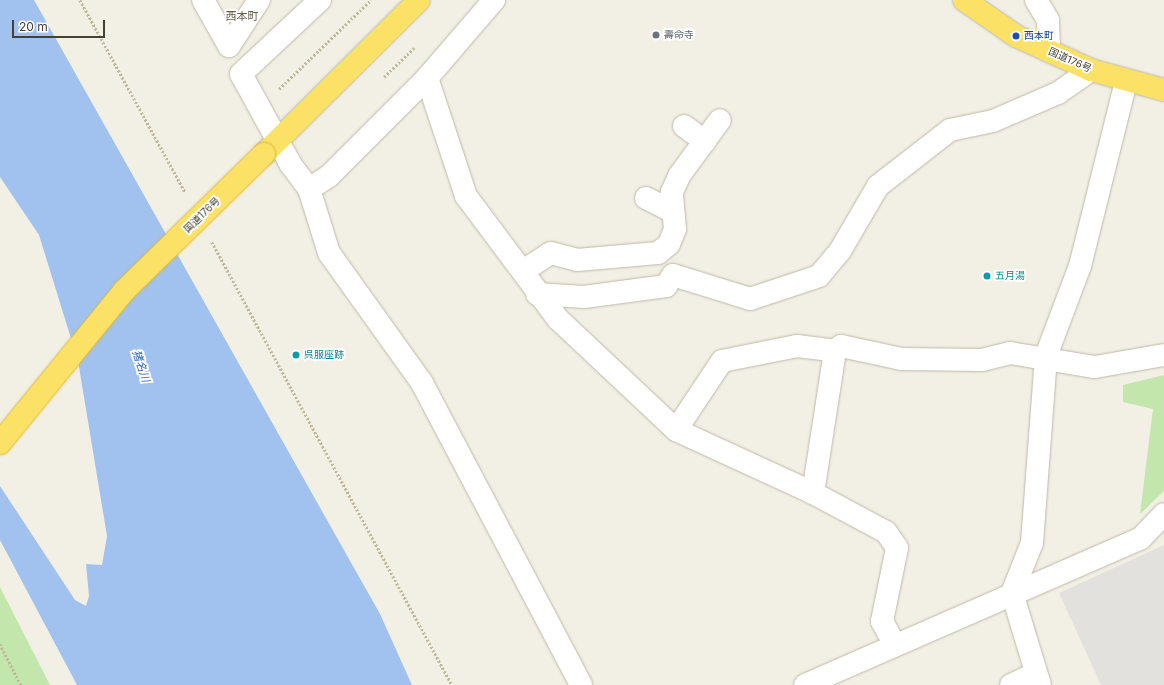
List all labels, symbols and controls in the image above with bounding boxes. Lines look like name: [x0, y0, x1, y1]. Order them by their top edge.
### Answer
district label: 西本町: [226, 9, 258, 23]
scale bar: [14, 12, 107, 38]
text: 20 m: [19, 19, 48, 34]
place label: 壽命寺: [664, 29, 694, 41]
marker: 壽命寺: [651, 30, 661, 40]
place label: 西本町: [1024, 30, 1054, 42]
marker: 西本町: [1011, 31, 1021, 41]
street label: 国道176号: [1047, 45, 1093, 75]
street label: 国道176号: [181, 195, 223, 235]
place label: 五月湯: [995, 270, 1025, 282]
marker: 五月湯: [982, 271, 992, 281]
water label: 猪名川: [129, 348, 153, 384]
place label: 呉服座跡: [304, 349, 344, 361]
marker: 呉服座跡: [291, 350, 301, 360]

